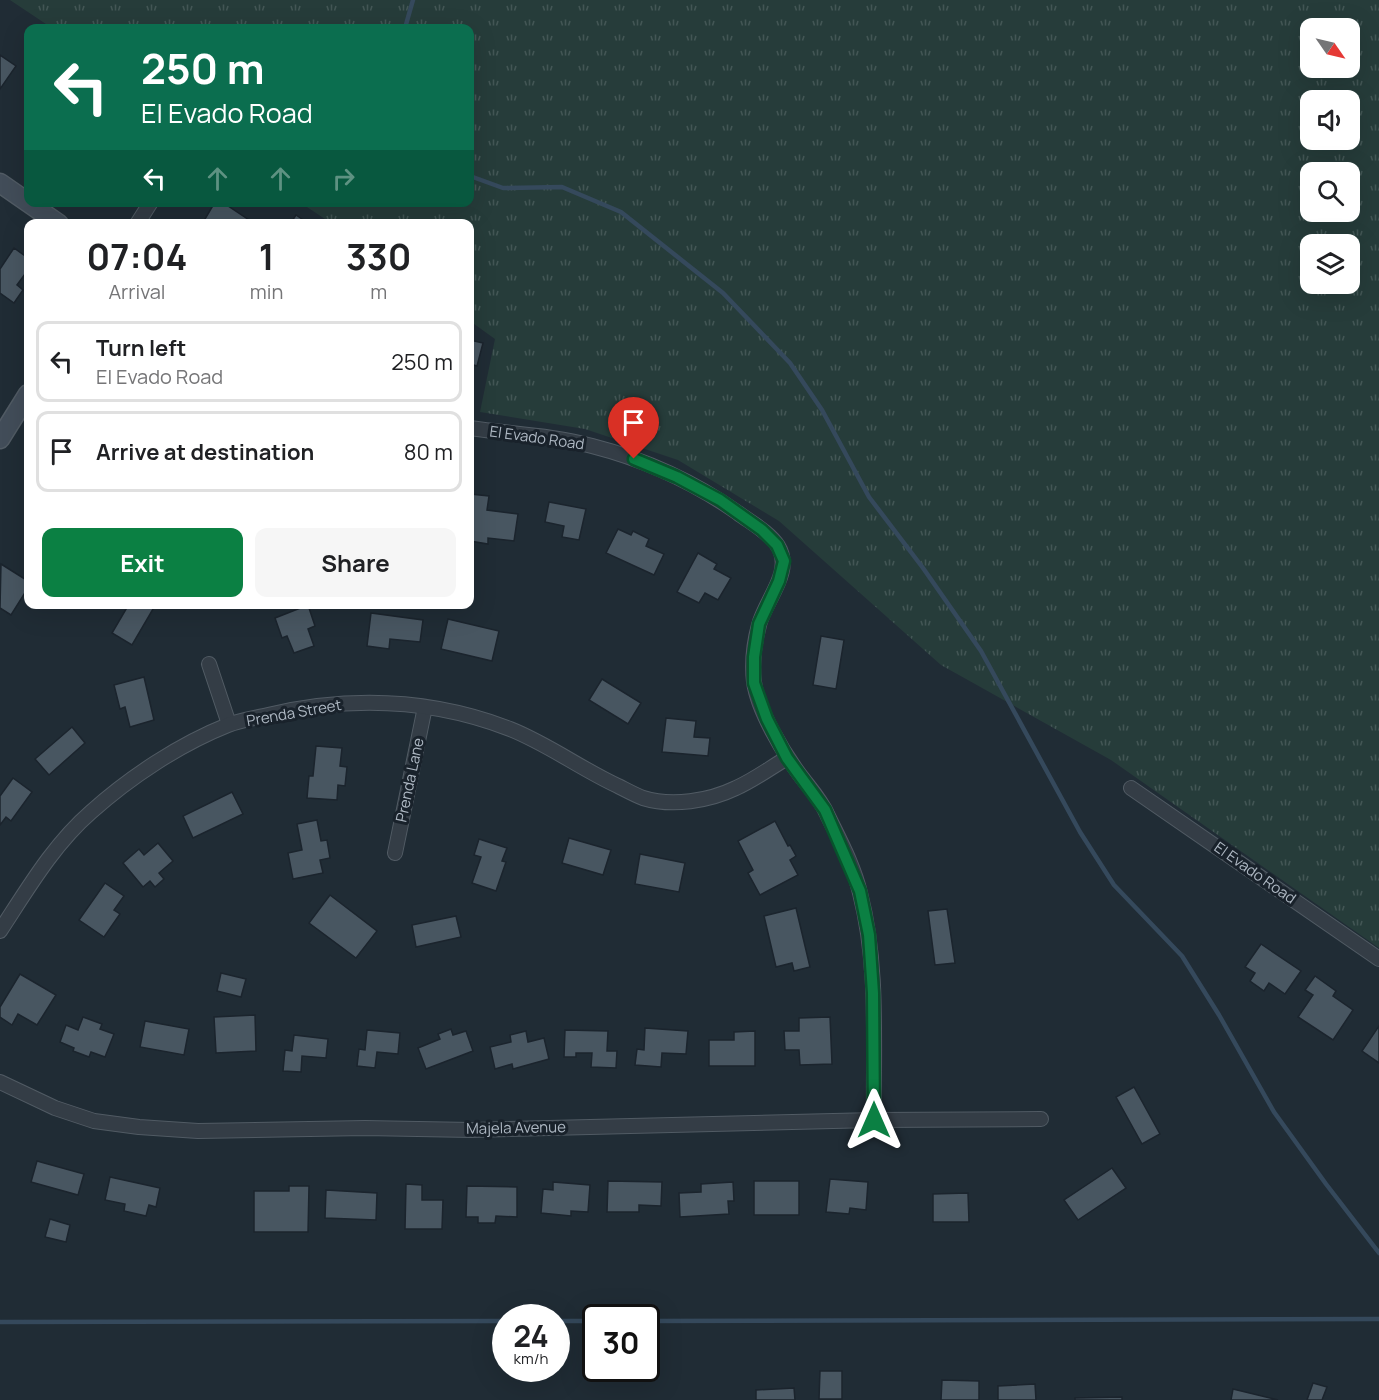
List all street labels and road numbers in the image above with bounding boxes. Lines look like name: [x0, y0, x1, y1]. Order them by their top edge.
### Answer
street label: El Evado Road: [488, 420, 586, 455]
street label: Prenda Street: [245, 694, 343, 731]
street label: Prenda Lane: [390, 736, 429, 824]
street label: El Evado Road: [1210, 837, 1300, 909]
street label: Majela Avenue: [466, 1116, 566, 1139]

